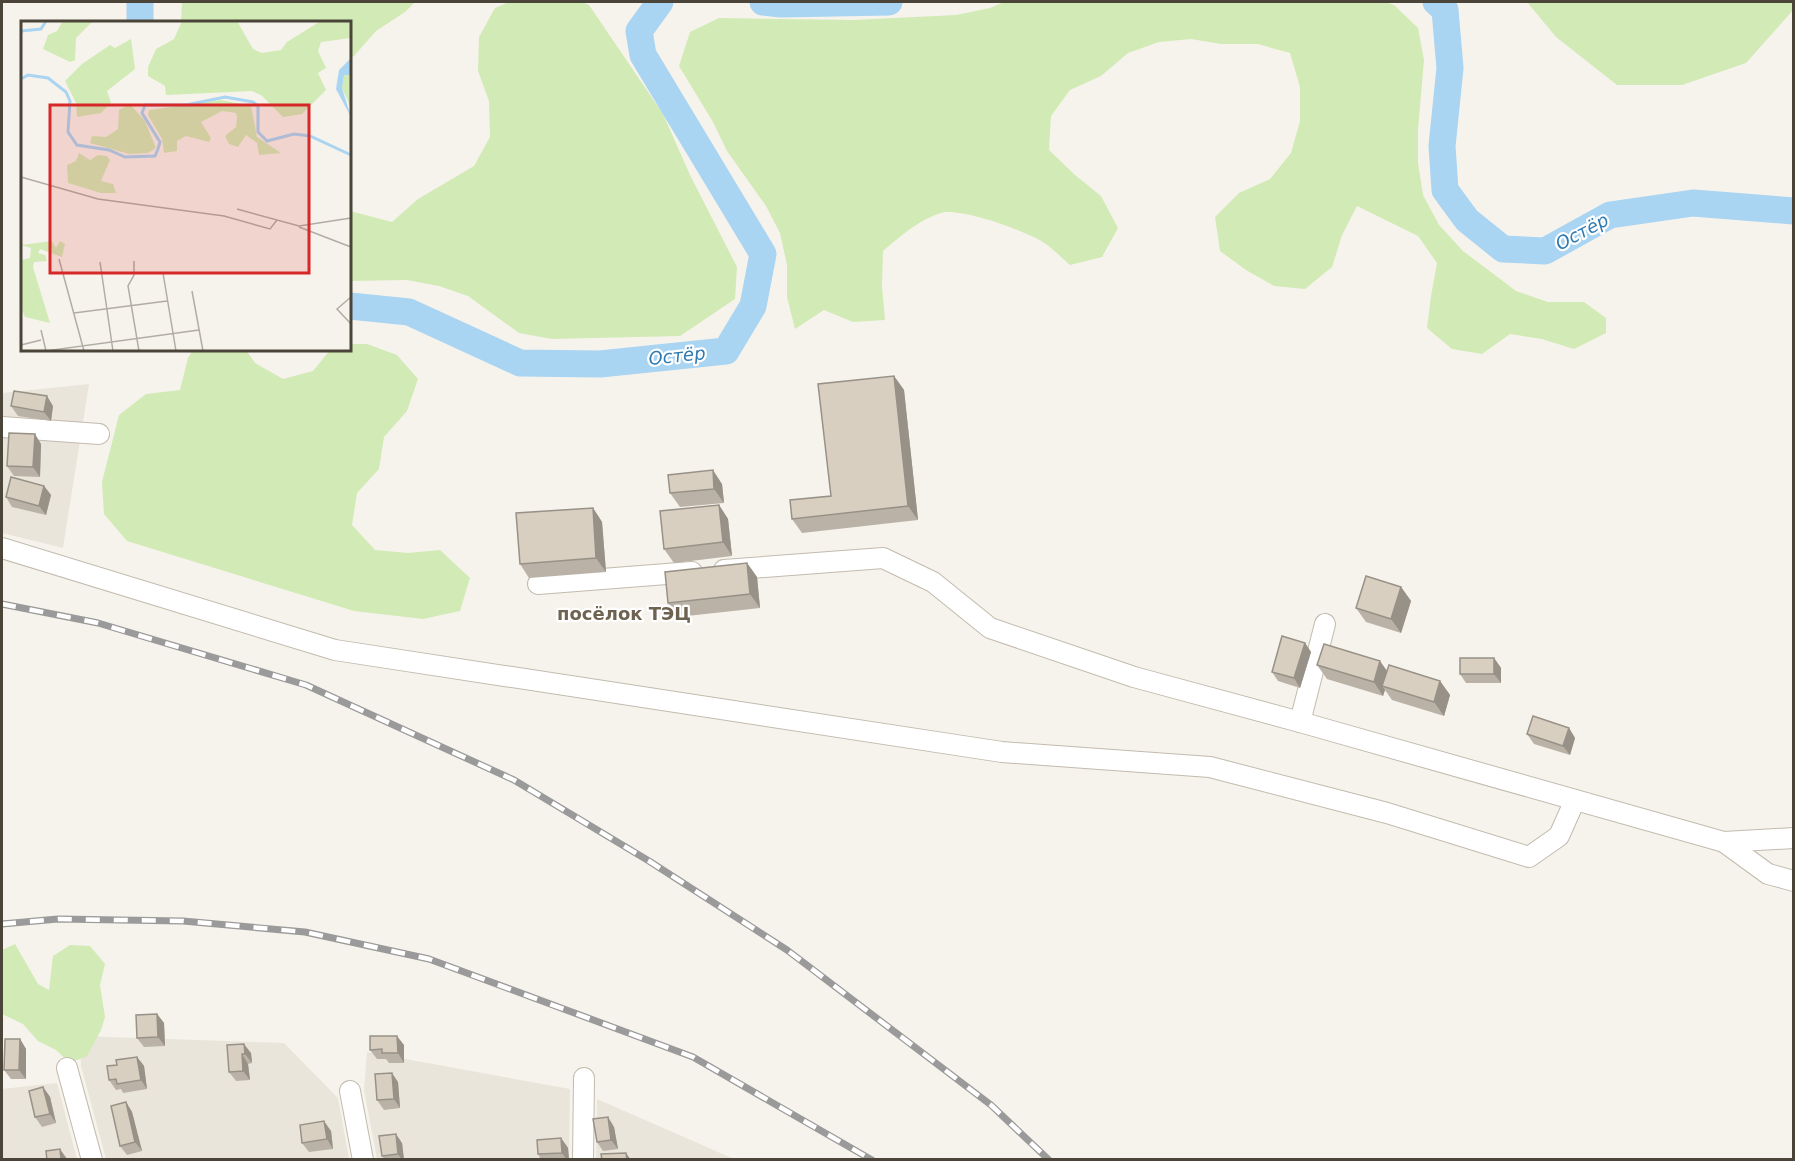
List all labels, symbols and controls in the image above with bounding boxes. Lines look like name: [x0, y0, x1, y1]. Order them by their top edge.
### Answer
inset map: [21, 21, 351, 351]
water label: Остёр: [1552, 209, 1612, 254]
water label: Остёр: [647, 342, 706, 369]
district label: посёлок ТЭЦ: [557, 603, 691, 624]

